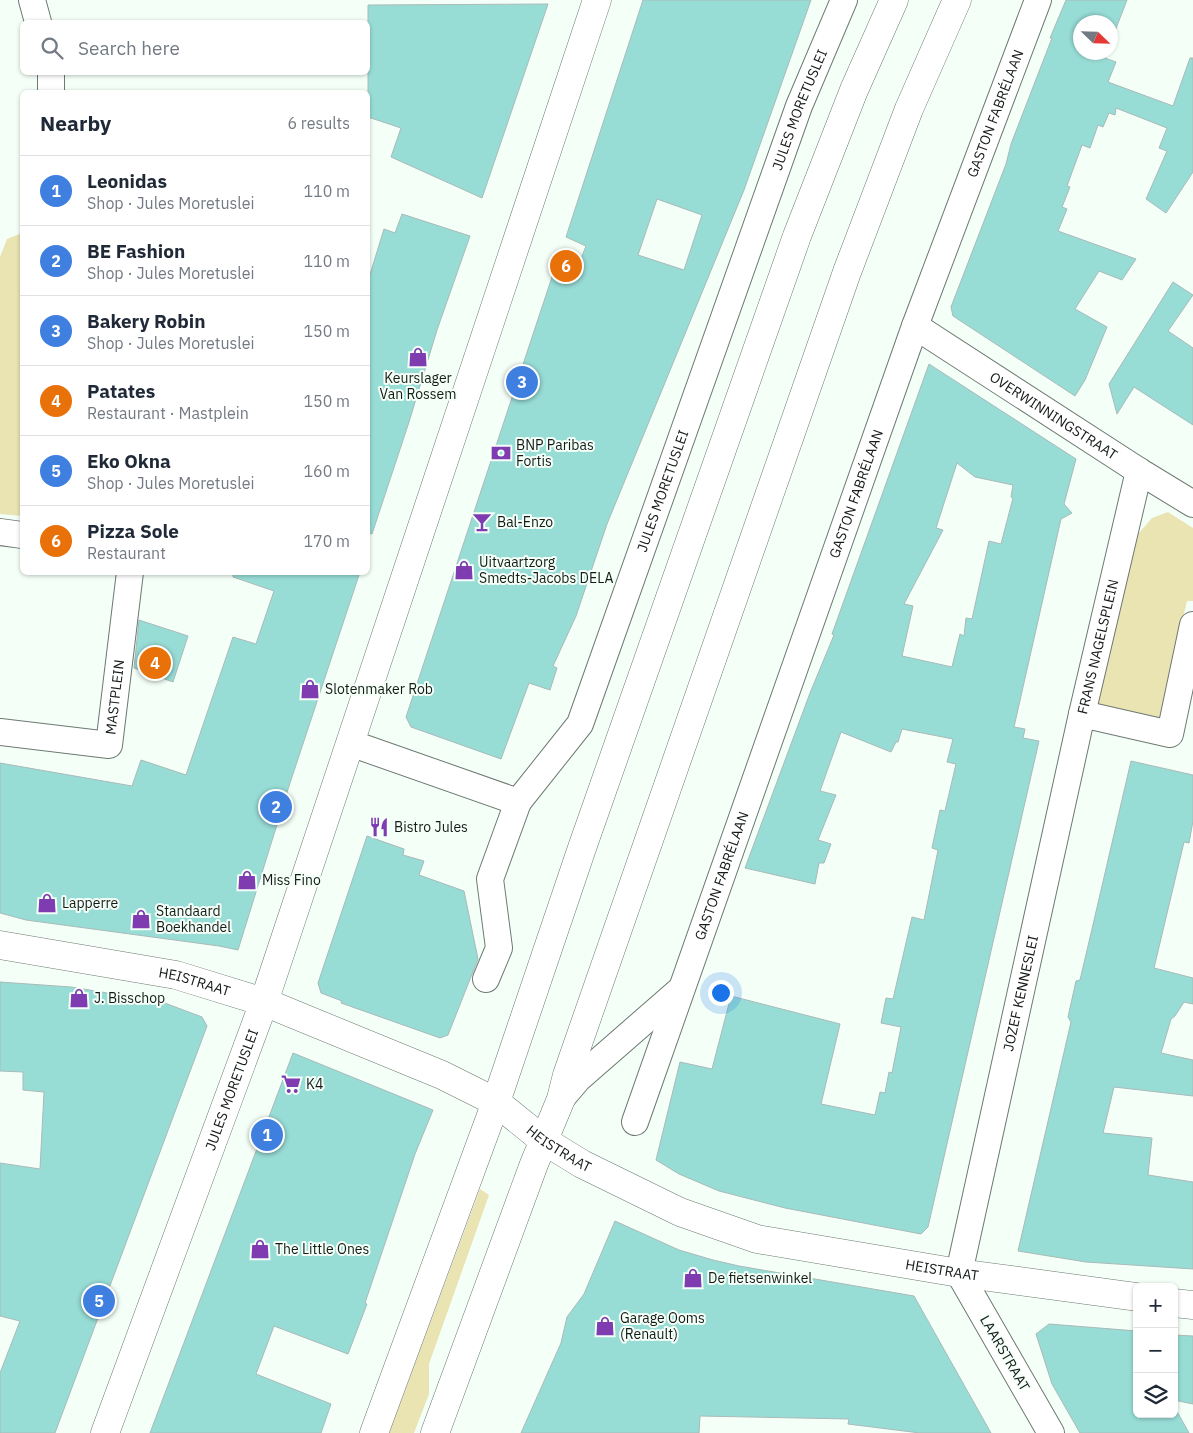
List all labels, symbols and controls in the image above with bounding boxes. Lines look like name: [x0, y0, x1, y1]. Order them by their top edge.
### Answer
north arrow: [1073, 15, 1118, 60]
search box: [20, 20, 370, 75]
icon: search: [38, 34, 66, 62]
text: Search here: [78, 36, 180, 60]
street label: JULES MORETUSLEI: [768, 47, 831, 173]
street label: GASTON FABRÉLAAN: [963, 47, 1028, 180]
text: Nearby: [40, 109, 111, 137]
text: 6 results: [287, 113, 350, 133]
text: Leonidas: [87, 169, 167, 193]
text: 1: [51, 181, 61, 201]
text: 110 m: [303, 181, 350, 201]
text: Shop · Jules Moretuslei: [87, 193, 255, 213]
text: BE Fashion: [87, 239, 185, 263]
pin: 6: [550, 247, 582, 285]
text: 2: [51, 251, 61, 271]
text: 110 m: [303, 251, 350, 271]
text: Shop · Jules Moretuslei: [87, 263, 255, 283]
text: Bakery Robin: [87, 309, 206, 333]
text: 3: [51, 321, 61, 341]
text: 150 m: [303, 321, 350, 341]
text: Shop · Jules Moretuslei: [87, 333, 255, 353]
shop icon: Keurslager Van Rossem: [407, 346, 429, 368]
pin: 3: [506, 363, 538, 401]
street label: OVERWINNINGSTRAAT: [986, 368, 1121, 464]
place label: Keurslager Van Rossem: [380, 369, 456, 403]
text: Patates: [87, 379, 155, 403]
text: 4: [51, 391, 61, 411]
text: 150 m: [303, 391, 350, 411]
text: Restaurant · Mastplein: [87, 403, 249, 423]
street label: JULES MORETUSLEI: [633, 427, 692, 554]
street label: GASTON FABRÉLAAN: [825, 427, 887, 561]
place label: BNP Paribas Fortis: [516, 436, 594, 470]
bank icon: BNP Paribas Fortis: [490, 442, 512, 464]
text: Eko Okna: [87, 449, 171, 473]
text: 5: [51, 461, 61, 481]
text: 160 m: [303, 461, 350, 481]
text: Shop · Jules Moretuslei: [87, 473, 255, 493]
bar icon: Bal-Enzo: [471, 511, 493, 533]
place label: Bal-Enzo: [497, 513, 553, 531]
text: Pizza Sole: [87, 519, 179, 543]
text: 6: [51, 531, 61, 551]
text: 170 m: [303, 531, 350, 551]
text: Restaurant: [87, 543, 166, 563]
place label: Uitvaartzorg Smedts-Jacobs DELA: [479, 553, 613, 587]
shop icon: Uitvaartzorg Smedts-Jacobs DELA: [453, 559, 475, 581]
street label: FRANS NAGELSPLEIN: [1073, 577, 1122, 716]
pin: 4: [139, 644, 171, 682]
street label: MASTPLEIN: [101, 659, 128, 736]
shop icon: Slotenmaker Rob: [299, 678, 321, 700]
place label: Slotenmaker Rob: [325, 680, 433, 698]
pin: 2: [260, 788, 292, 826]
street label: GASTON FABRÉLAAN: [691, 809, 753, 943]
restaurant icon: Bistro Jules: [368, 816, 390, 838]
place label: Bistro Jules: [394, 818, 468, 836]
shop icon: Miss Fino: [236, 869, 258, 891]
place label: Miss Fino: [262, 871, 321, 889]
shop icon: Lapperre: [36, 892, 58, 914]
place label: Lapperre: [62, 894, 119, 912]
place label: Standaard Boekhandel: [156, 902, 231, 936]
shop icon: Standaard Boekhandel: [130, 908, 152, 930]
street label: JOZEF KENNESLEI: [999, 934, 1042, 1053]
street label: HEISTRAAT: [157, 963, 233, 1000]
your location: [708, 980, 734, 1006]
shop icon: J. Bisschop: [68, 987, 90, 1009]
place label: J. Bisschop: [94, 989, 165, 1007]
street label: JULES MORETUSLEI: [201, 1026, 262, 1153]
supermarket icon: K4: [280, 1073, 302, 1095]
place label: K4: [306, 1075, 323, 1093]
pin: 1: [251, 1116, 283, 1154]
street label: HEISTRAAT: [523, 1121, 594, 1176]
shop icon: The Little Ones: [249, 1238, 271, 1260]
place label: The Little Ones: [275, 1240, 370, 1258]
street label: HEISTRAAT: [904, 1255, 980, 1285]
shop icon: De fietsenwinkel: [682, 1267, 704, 1289]
place label: De fietsenwinkel: [708, 1269, 812, 1287]
pin: 5: [83, 1282, 115, 1320]
map controls: [1133, 1283, 1178, 1418]
button: +: [1133, 1283, 1178, 1328]
place label: Garage Ooms (Renault): [620, 1309, 705, 1343]
street label: LAARSTRAAT: [976, 1312, 1034, 1394]
shop icon: Garage Ooms (Renault): [594, 1315, 616, 1337]
button: −: [1133, 1328, 1178, 1373]
button: layers: [1133, 1373, 1178, 1418]

